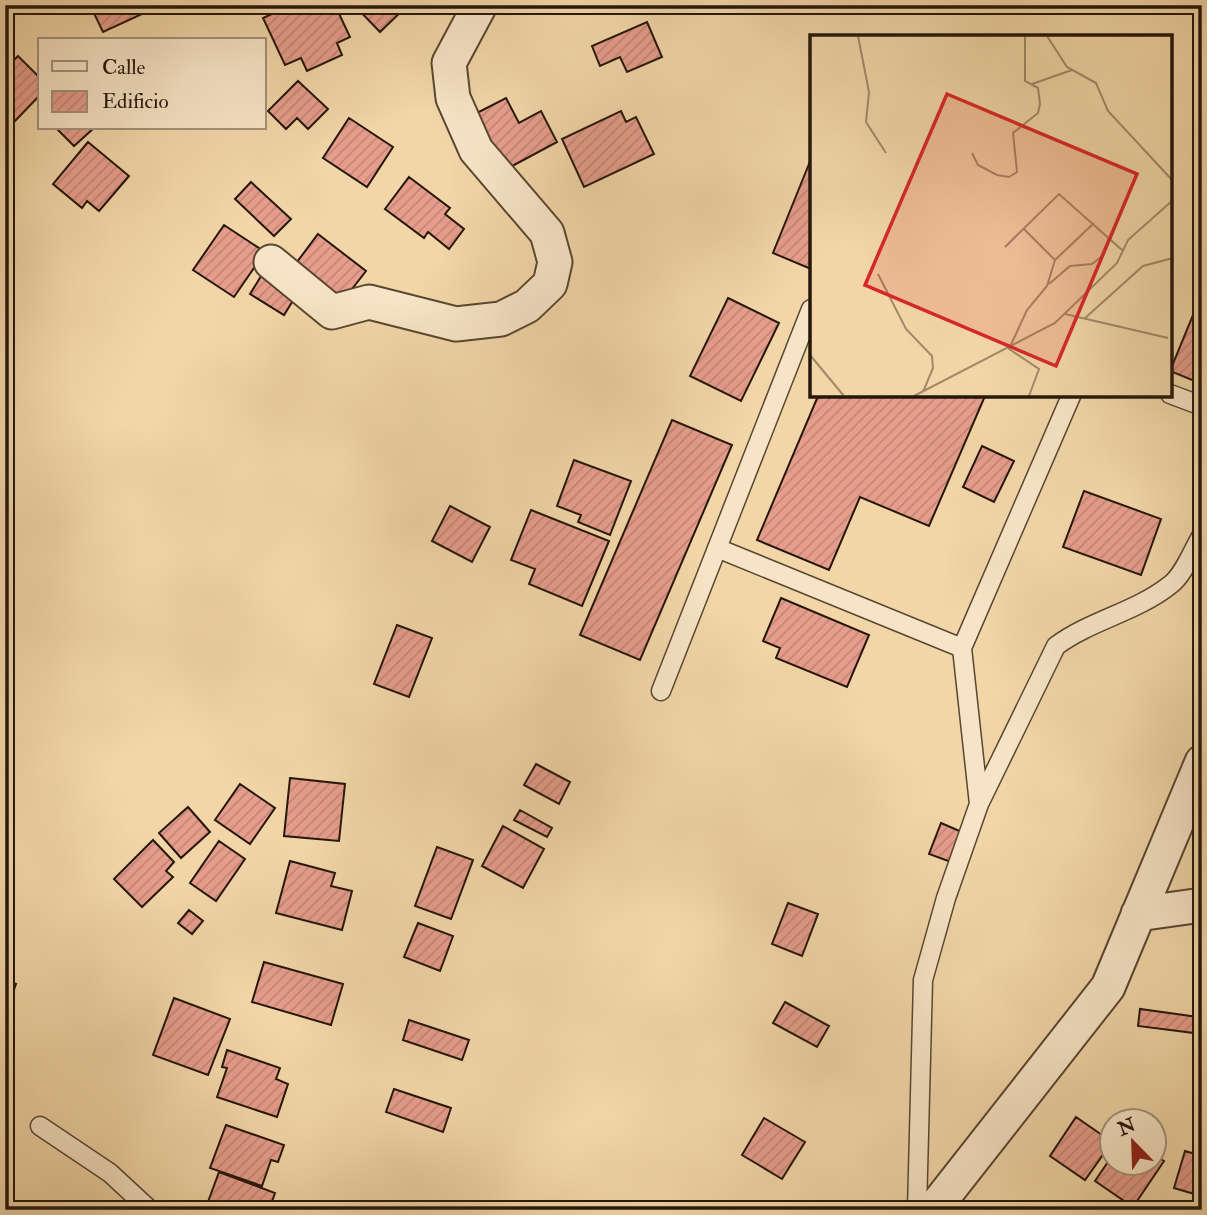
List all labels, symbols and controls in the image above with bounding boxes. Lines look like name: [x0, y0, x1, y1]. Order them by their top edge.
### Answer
inset map: [810, 35, 1172, 397]
legend: [38, 38, 266, 130]
text: Calle: [102, 54, 146, 81]
text: Edificio: [102, 88, 169, 115]
north arrow: [1098, 1106, 1168, 1176]
text: N: [1113, 1113, 1140, 1142]

